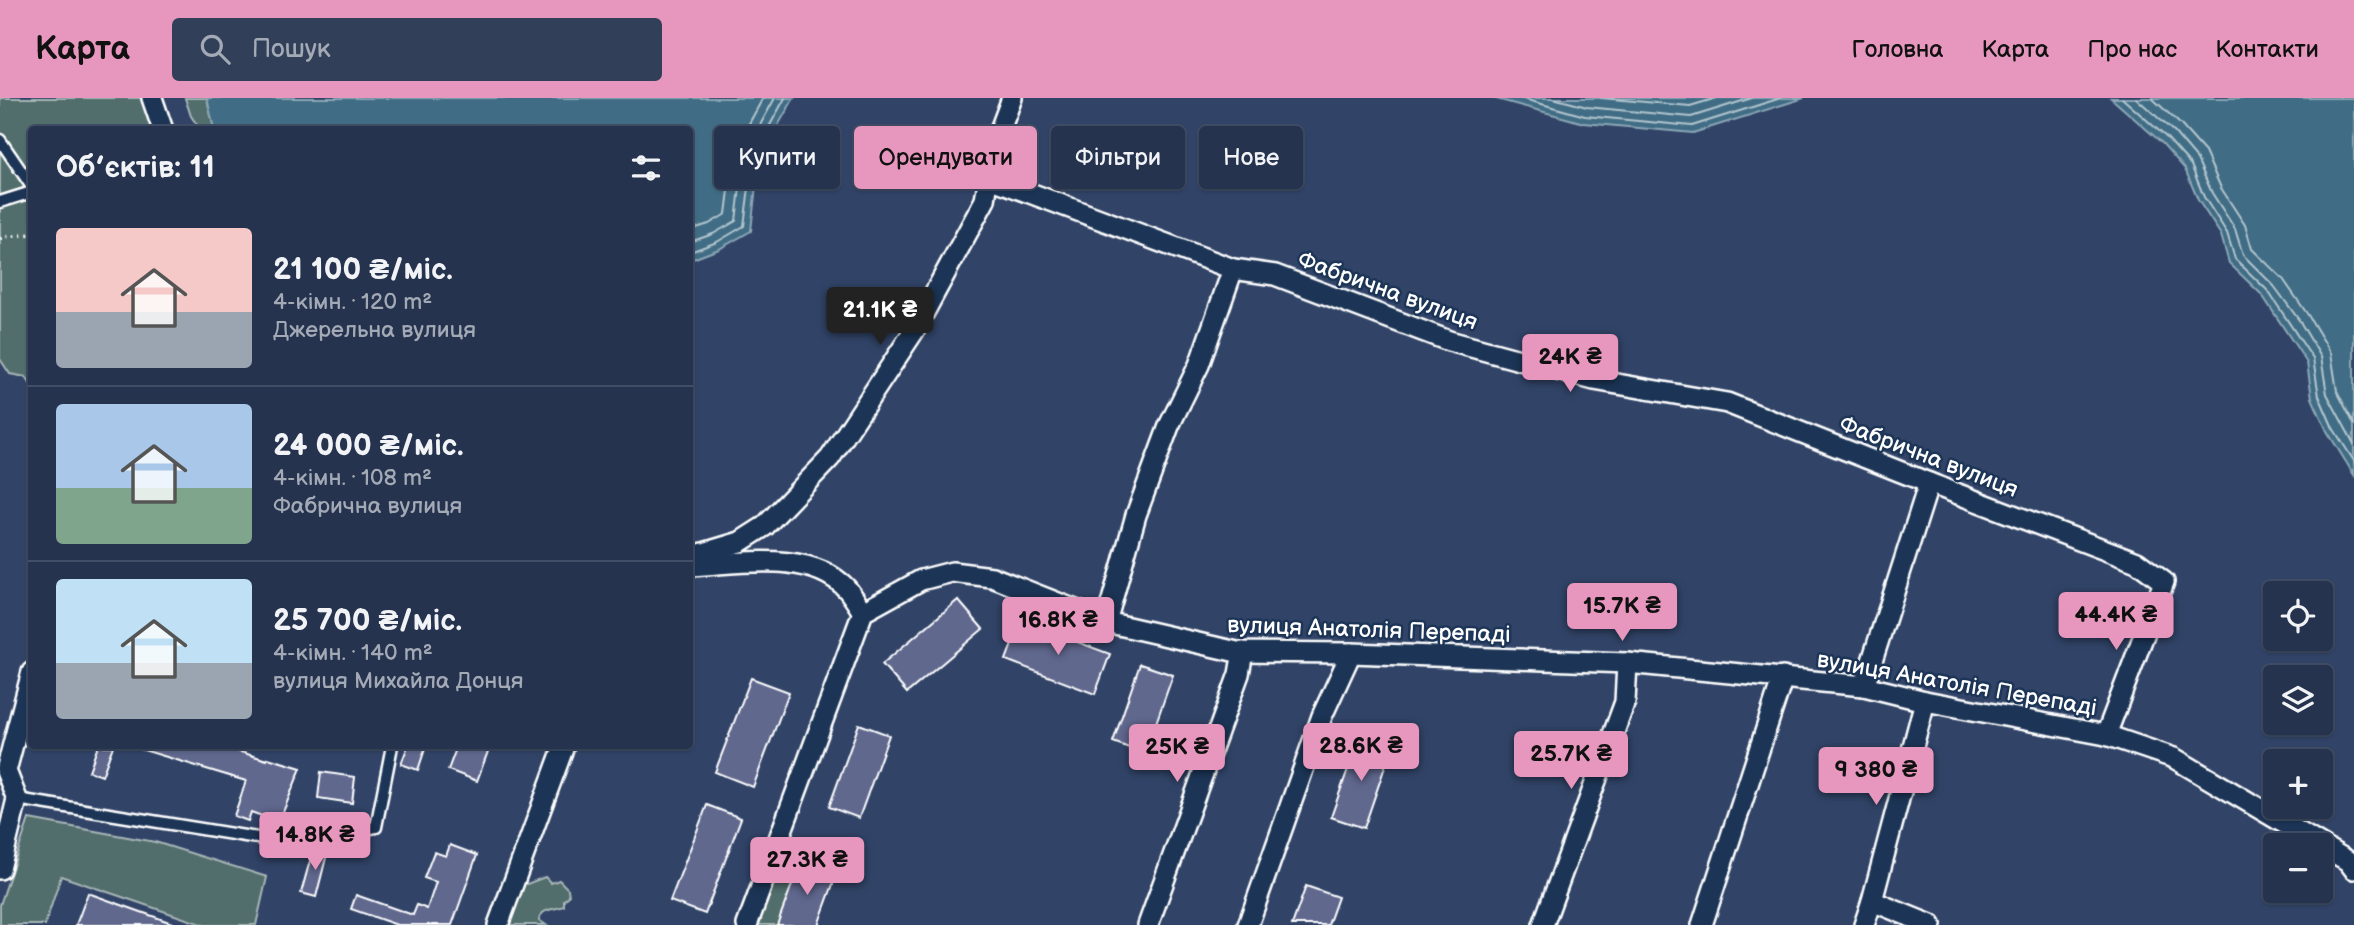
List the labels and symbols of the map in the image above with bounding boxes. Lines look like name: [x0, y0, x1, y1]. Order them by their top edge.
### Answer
street label: Фабрична вулиця: [1294, 245, 1481, 336]
pin: 21.1K ₴: [815, 288, 945, 347]
pin: 24K ₴: [1521, 334, 1619, 394]
street label: Фабрична вулиця: [1835, 410, 2022, 504]
pin: 15.7K ₴: [1557, 584, 1687, 643]
pin: 44.4K ₴: [2051, 592, 2181, 652]
pin: 16.8K ₴: [993, 598, 1123, 657]
street label: вулиця Анатолія Перепаді: [1227, 611, 1511, 649]
street label: вулиця Анатолія Перепаді: [1815, 646, 2099, 722]
pin: 25K ₴: [1128, 724, 1226, 784]
pin: 28.6K ₴: [1296, 724, 1426, 783]
pin: 25.7K ₴: [1506, 732, 1636, 791]
pin: 9 380 ₴: [1811, 748, 1941, 807]
pin: 14.8K ₴: [250, 812, 380, 872]
pin: 27.3K ₴: [742, 838, 872, 897]

